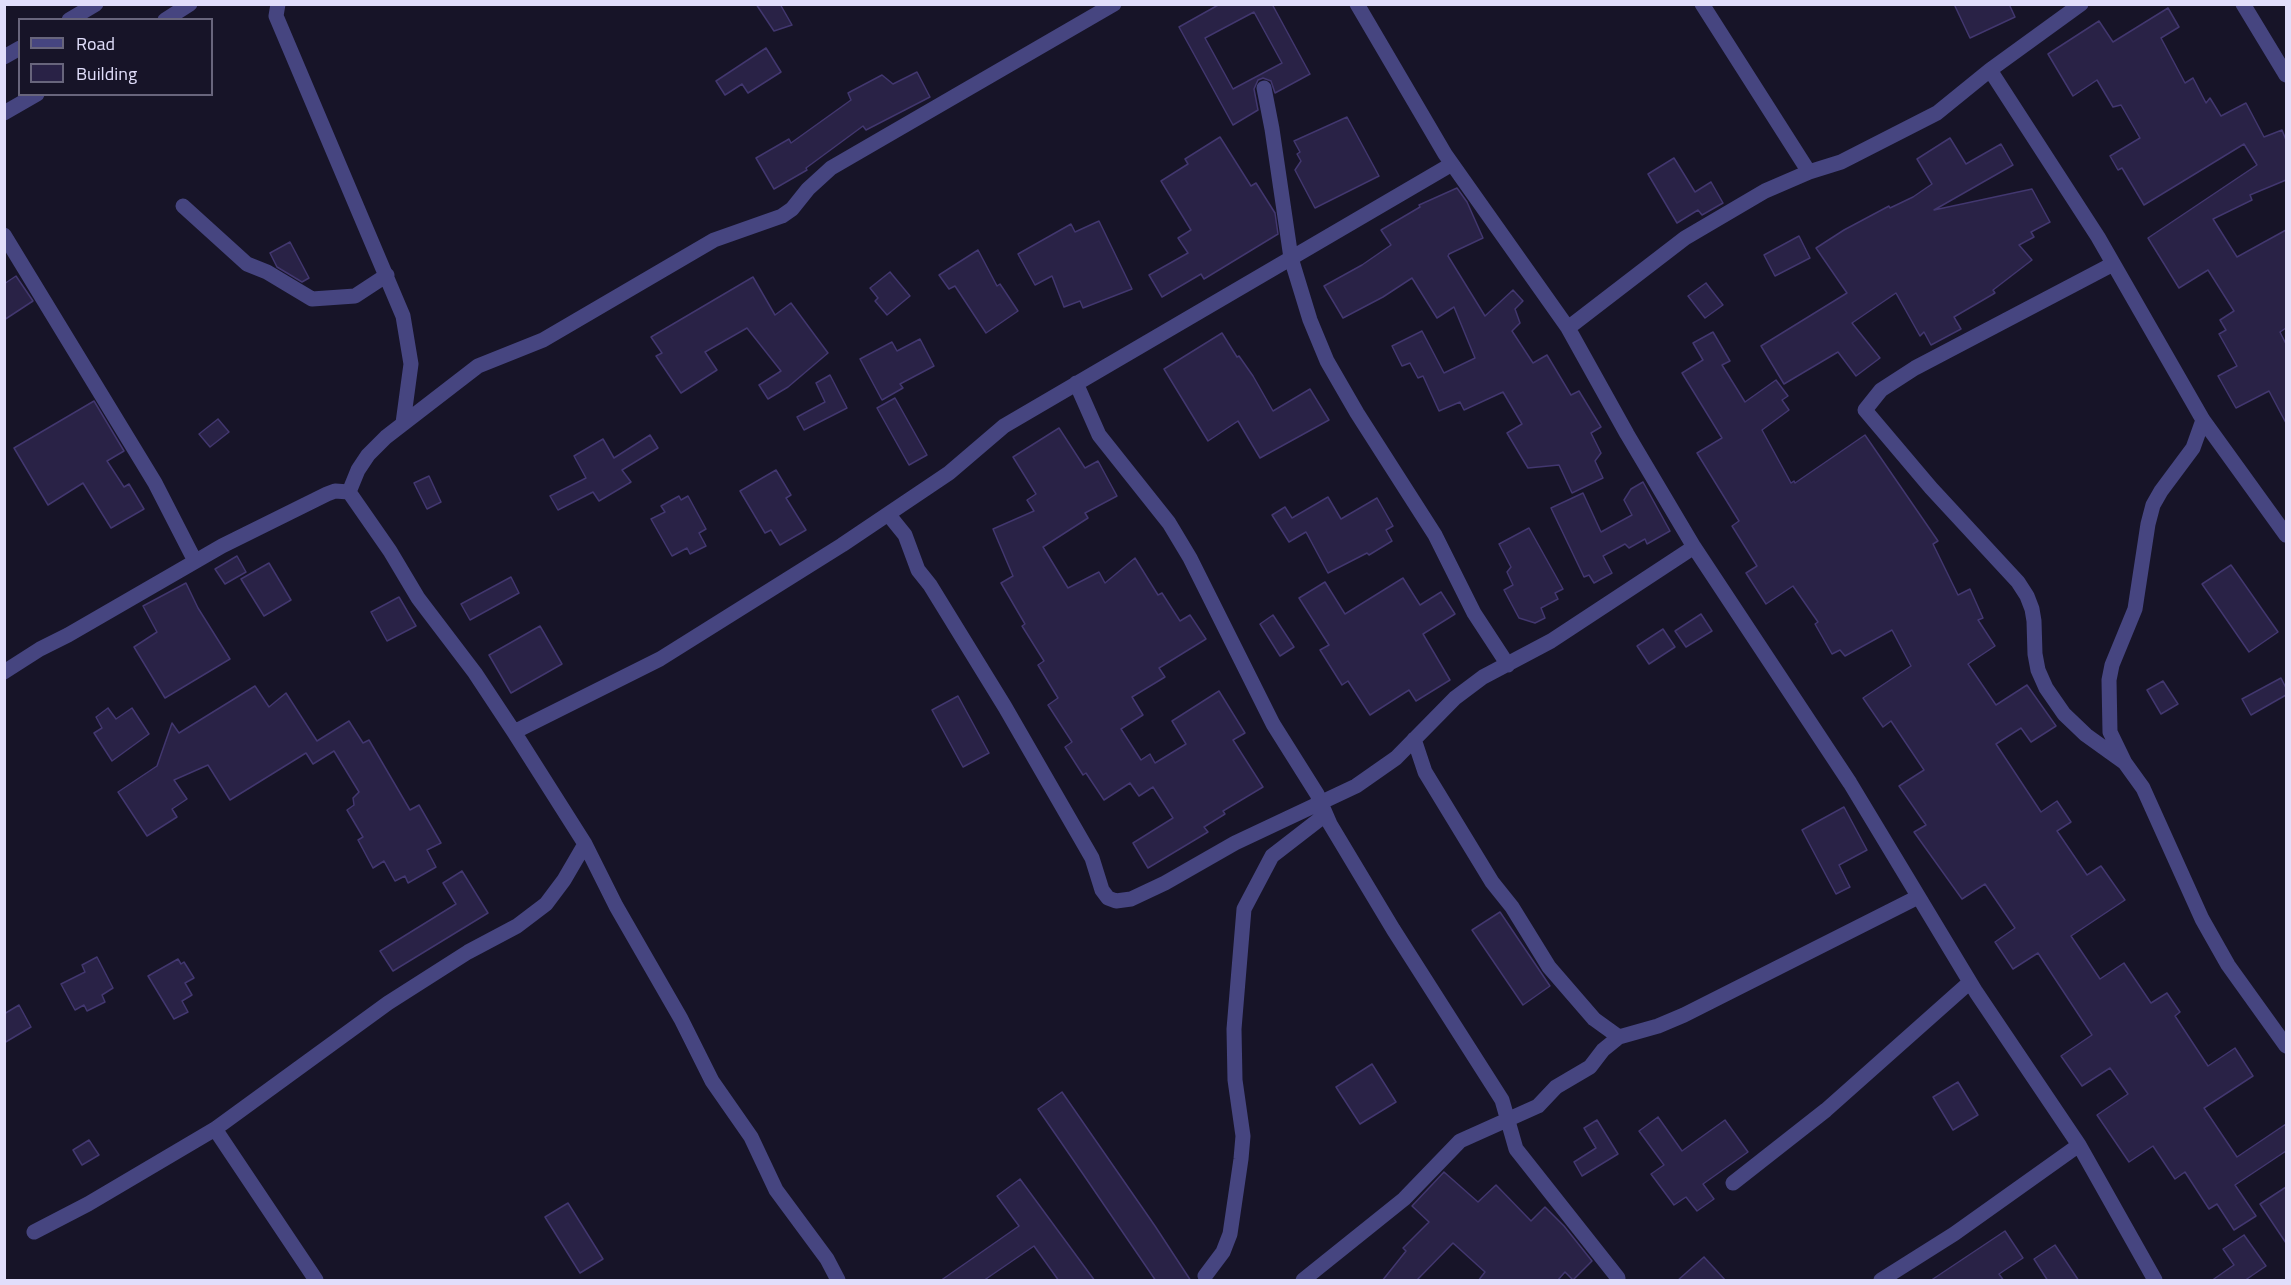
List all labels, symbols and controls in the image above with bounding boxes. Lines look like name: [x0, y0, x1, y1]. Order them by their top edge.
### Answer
legend: [18, 18, 213, 96]
text: Road: [76, 30, 115, 57]
text: Building: [76, 60, 137, 87]

